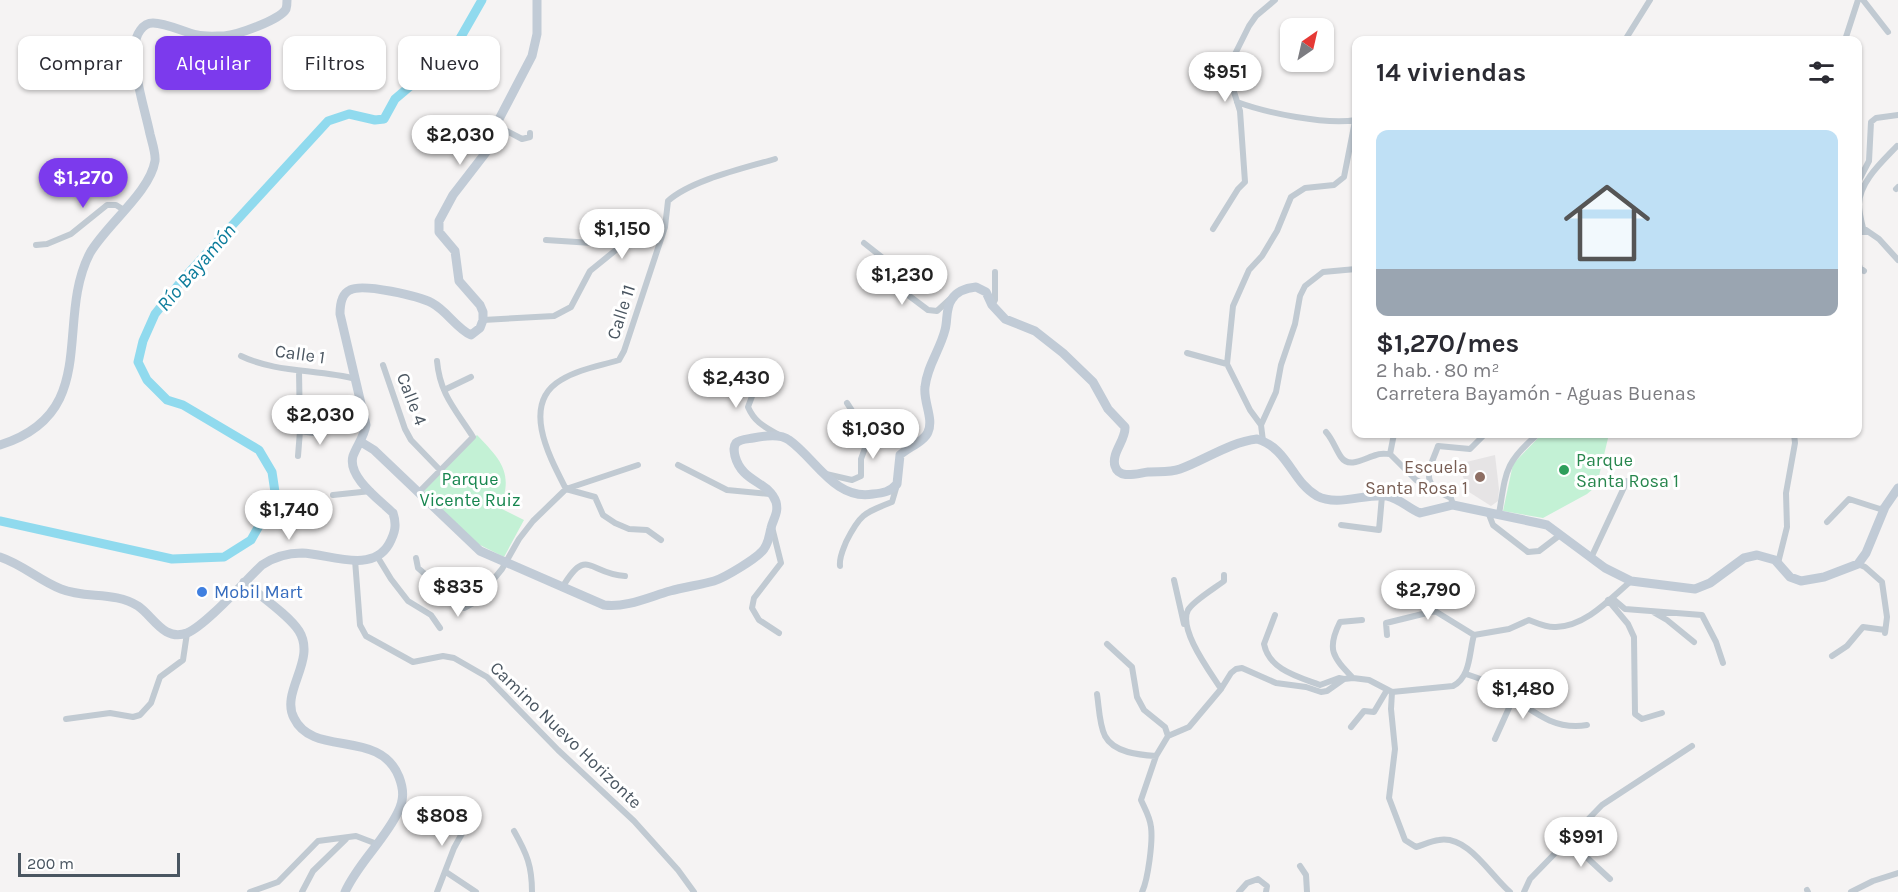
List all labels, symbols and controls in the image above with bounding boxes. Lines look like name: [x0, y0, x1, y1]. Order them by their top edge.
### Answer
north arrow: [1280, 18, 1334, 72]
map controls: [1280, 18, 1334, 72]
chip: Comprar: [18, 36, 143, 90]
chip: Alquilar: [155, 36, 271, 90]
chip: Filtros: [283, 36, 386, 90]
chip: Nuevo: [398, 36, 500, 90]
pin: $951: [1189, 52, 1261, 103]
icon: filters: [1805, 56, 1838, 89]
text: 14 viviendas: [1376, 57, 1526, 88]
text: $951: [1203, 60, 1247, 83]
pin: $2,030: [411, 115, 509, 166]
text: $2,030: [426, 123, 494, 146]
pin: $1,270: [34, 158, 132, 209]
text: $1,270: [53, 166, 113, 189]
icon: home: [1553, 169, 1661, 277]
pin: $1,150: [573, 209, 671, 260]
text: $1,150: [593, 217, 651, 240]
water label: Río Bayamón: [152, 219, 241, 316]
pin: $1,230: [853, 255, 951, 306]
text: $1,230: [870, 263, 934, 286]
street label: Calle 11: [602, 282, 640, 342]
text: $1,270/mes: [1376, 328, 1519, 359]
street label: Calle 1: [273, 340, 327, 368]
pin: $2,430: [687, 358, 785, 409]
text: 2 hab. · 80 m²: [1376, 359, 1500, 382]
text: $2,430: [702, 366, 770, 389]
street label: Calle 4: [392, 370, 432, 428]
text: Carretera Bayamón - Aguas Buenas: [1376, 382, 1696, 405]
pin: $2,030: [271, 395, 369, 446]
text: $2,030: [286, 403, 354, 426]
pin: $1,030: [824, 409, 922, 460]
text: $1,030: [841, 417, 905, 440]
place label: Parque Santa Rosa 1: [1576, 449, 1679, 492]
place label: Escuela Santa Rosa 1: [1365, 456, 1468, 499]
marker: Parque Santa Rosa 1: [1557, 463, 1571, 477]
park label: Parque Vicente Ruiz: [420, 468, 521, 511]
marker: Escuela Santa Rosa 1: [1473, 470, 1487, 484]
pin: $1,740: [240, 490, 338, 541]
text: $1,740: [259, 498, 319, 521]
pin: $835: [422, 567, 494, 618]
pin: $2,790: [1379, 570, 1477, 621]
text: $835: [433, 575, 483, 598]
text: $2,790: [1395, 578, 1461, 601]
place label: Mobil Mart: [214, 581, 303, 603]
marker: Mobil Mart: [195, 585, 209, 599]
street label: Camino Nuevo Horizonte: [485, 657, 647, 813]
pin: $1,480: [1474, 669, 1572, 720]
text: $1,480: [1491, 677, 1555, 700]
pin: $808: [406, 796, 478, 847]
text: $808: [416, 804, 468, 827]
pin: $991: [1545, 817, 1617, 868]
text: $991: [1558, 825, 1604, 848]
scale bar: [18, 850, 180, 878]
text: 200 m: [27, 854, 74, 873]

